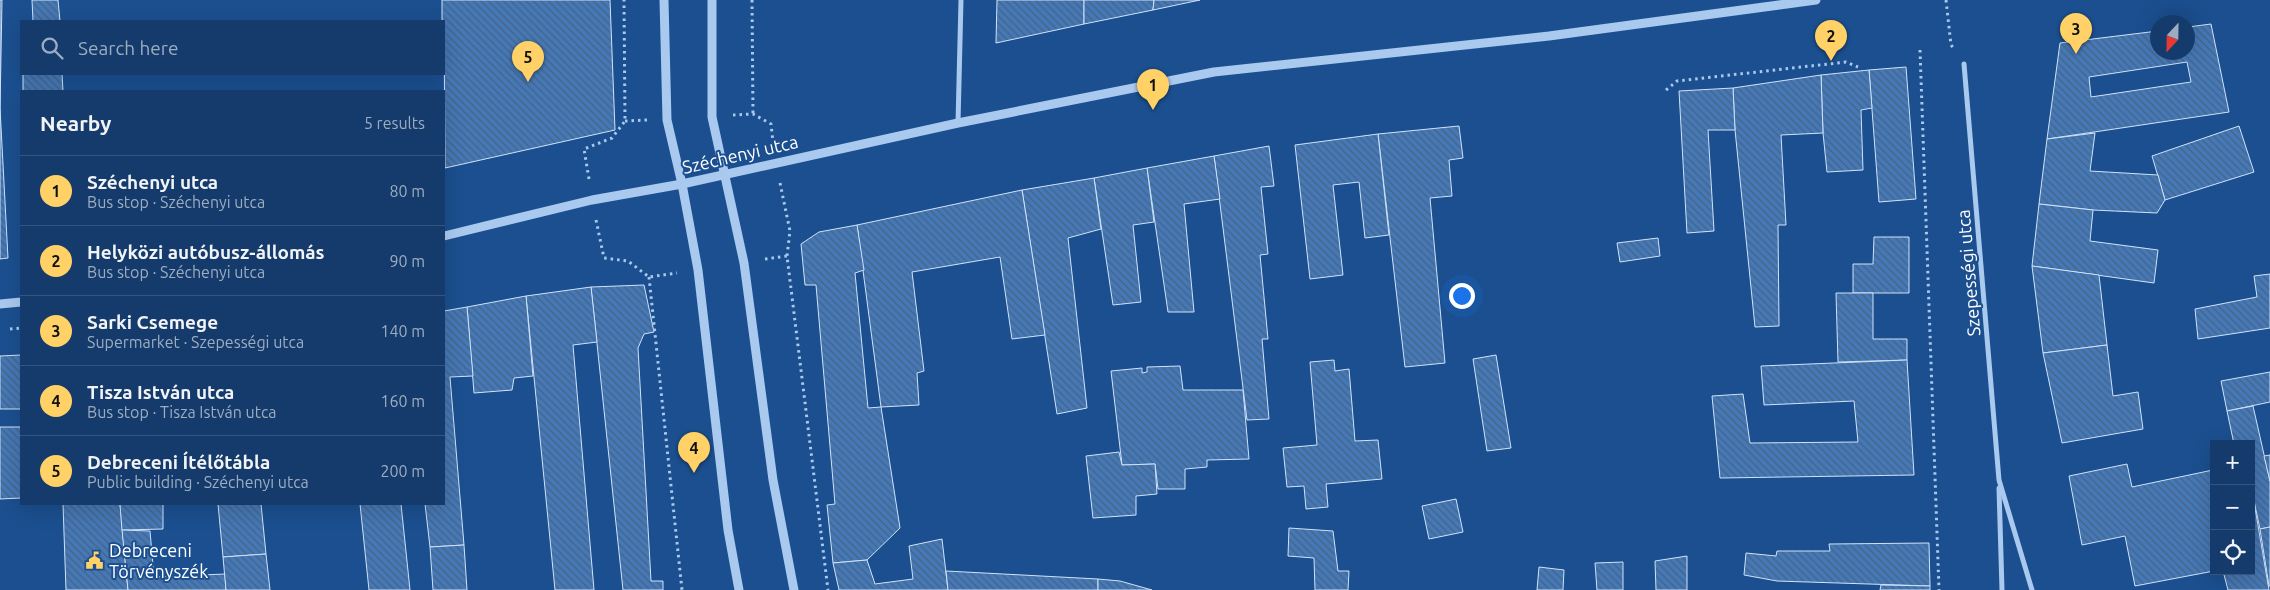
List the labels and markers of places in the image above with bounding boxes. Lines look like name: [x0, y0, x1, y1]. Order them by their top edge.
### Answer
pin: 3: [2060, 13, 2092, 54]
pin: 2: [1815, 20, 1847, 61]
pin: 5: [512, 41, 544, 82]
pin: 1: [1137, 69, 1169, 110]
pin: 4: [678, 432, 710, 473]
place label: Debreceni Törvényszék: [109, 540, 208, 581]
public building icon: Debreceni Törvényszék: [85, 550, 105, 570]

